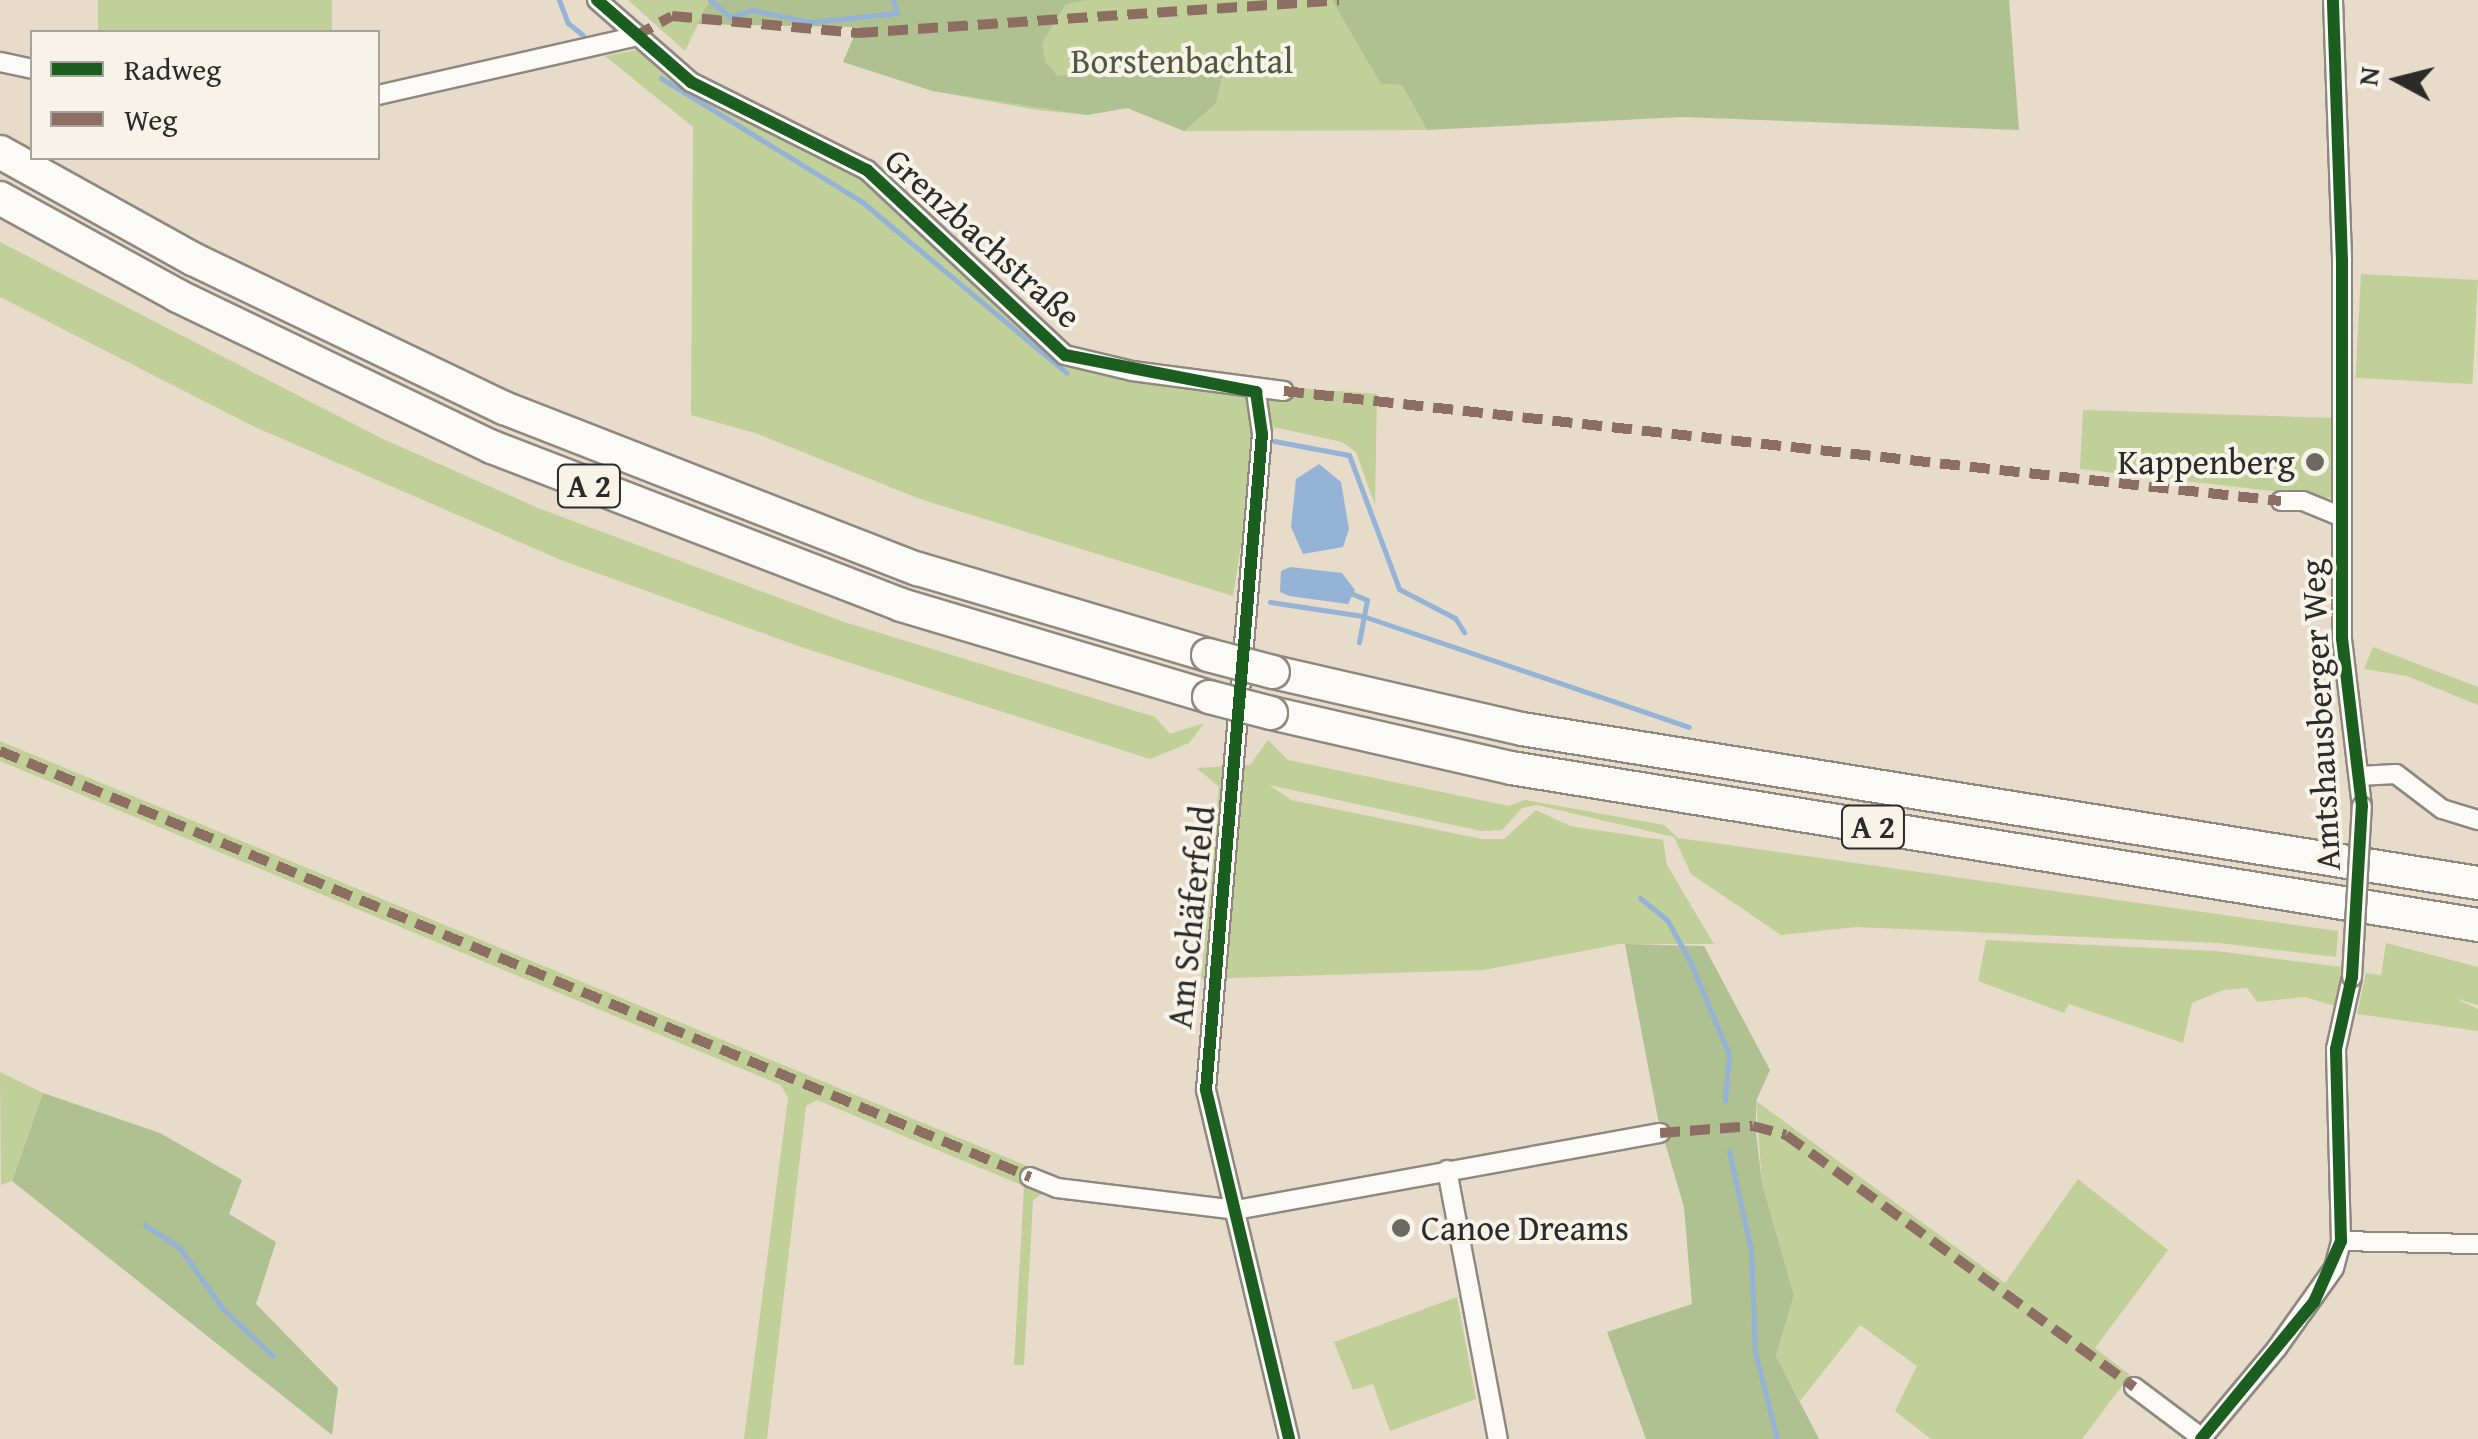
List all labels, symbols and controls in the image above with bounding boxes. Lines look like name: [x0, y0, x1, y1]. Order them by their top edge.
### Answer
legend: [30, 30, 380, 160]
north arrow: [2348, 30, 2448, 130]
park label: Borstenbachtal: [1071, 40, 1293, 82]
text: Radweg: [124, 47, 221, 91]
text: N: [2346, 64, 2389, 88]
text: Weg: [124, 97, 177, 141]
street label: Grenzbachstraße: [876, 139, 1090, 337]
place label: Kappenberg: [2118, 441, 2295, 483]
marker: Kappenberg: [2304, 451, 2326, 473]
road number: A 2: [556, 459, 622, 513]
street label: Amtshausberger Weg: [2291, 558, 2349, 872]
road number: A 2: [1840, 800, 1906, 854]
street label: Am Schäferfeld: [1158, 803, 1224, 1031]
place label: Canoe Dreams: [1421, 1207, 1629, 1249]
marker: Canoe Dreams: [1390, 1217, 1412, 1239]

